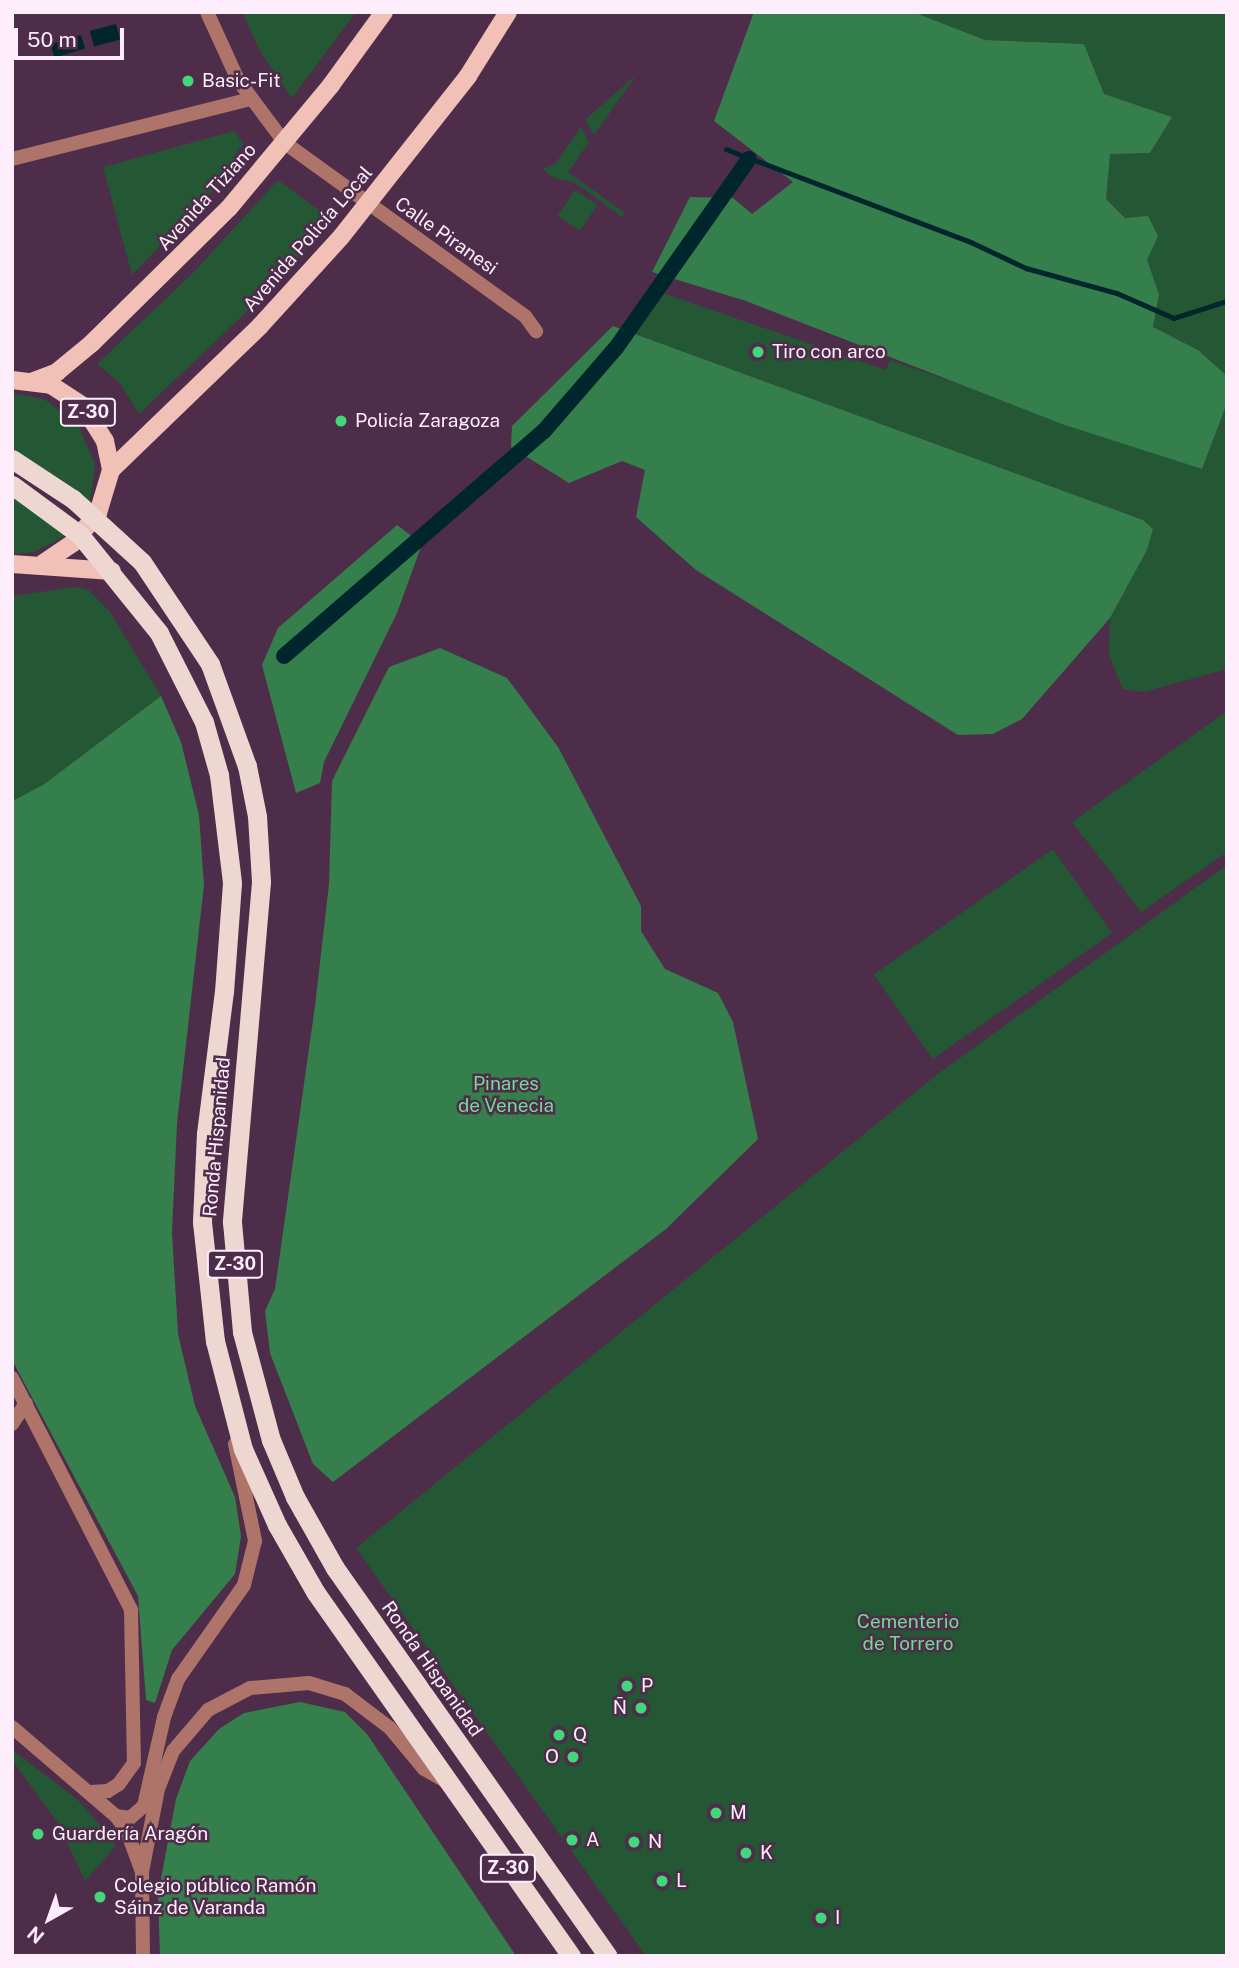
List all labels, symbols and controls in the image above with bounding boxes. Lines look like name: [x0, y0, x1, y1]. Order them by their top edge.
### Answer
scale bar: [18, 14, 128, 58]
text: 50 m: [27, 27, 77, 52]
place label: Basic-Fit: [202, 70, 281, 92]
marker: Basic-Fit: [180, 73, 196, 89]
street label: Avenida Tiziano: [153, 139, 261, 255]
street label: Avenida Policía Local: [239, 162, 377, 316]
street label: Calle Piranesi: [390, 192, 502, 280]
place label: Tiro con arco: [772, 341, 886, 363]
marker: Tiro con arco: [750, 344, 766, 360]
road number: Z-30: [58, 398, 118, 426]
place label: Policía Zaragoza: [355, 410, 500, 432]
marker: Policía Zaragoza: [333, 413, 349, 429]
street label: Ronda Hispanidad: [199, 1056, 235, 1218]
park label: Pinares de Venecia: [458, 1073, 554, 1117]
road number: Z-30: [205, 1250, 265, 1279]
street label: Ronda Hispanidad: [377, 1597, 487, 1741]
park label: Cementerio de Torrero: [857, 1611, 959, 1655]
place label: P: [641, 1675, 653, 1697]
marker: P: [619, 1678, 635, 1694]
place label: Ñ: [613, 1697, 627, 1719]
marker: Ñ: [633, 1700, 649, 1716]
place label: Q: [573, 1724, 587, 1746]
marker: Q: [551, 1727, 567, 1743]
place label: O: [545, 1746, 559, 1768]
marker: O: [565, 1749, 581, 1765]
place label: M: [730, 1802, 747, 1824]
marker: M: [708, 1805, 724, 1821]
place label: Guardería Aragón: [52, 1823, 208, 1845]
marker: Guardería Aragón: [30, 1826, 46, 1842]
place label: A: [586, 1829, 599, 1851]
place label: N: [648, 1831, 662, 1853]
marker: A: [564, 1832, 580, 1848]
marker: N: [626, 1834, 642, 1850]
place label: K: [760, 1842, 773, 1864]
marker: K: [738, 1845, 754, 1861]
road number: Z-30: [478, 1854, 538, 1882]
place label: L: [676, 1870, 687, 1892]
marker: L: [654, 1873, 670, 1889]
place label: Colegio público Ramón Sáinz de Varanda: [114, 1875, 317, 1919]
north arrow: [14, 1884, 84, 1954]
marker: Colegio público Ramón Sáinz de Varanda: [92, 1889, 108, 1905]
place label: I: [835, 1907, 840, 1929]
marker: I: [813, 1910, 829, 1926]
text: N: [23, 1922, 48, 1948]

